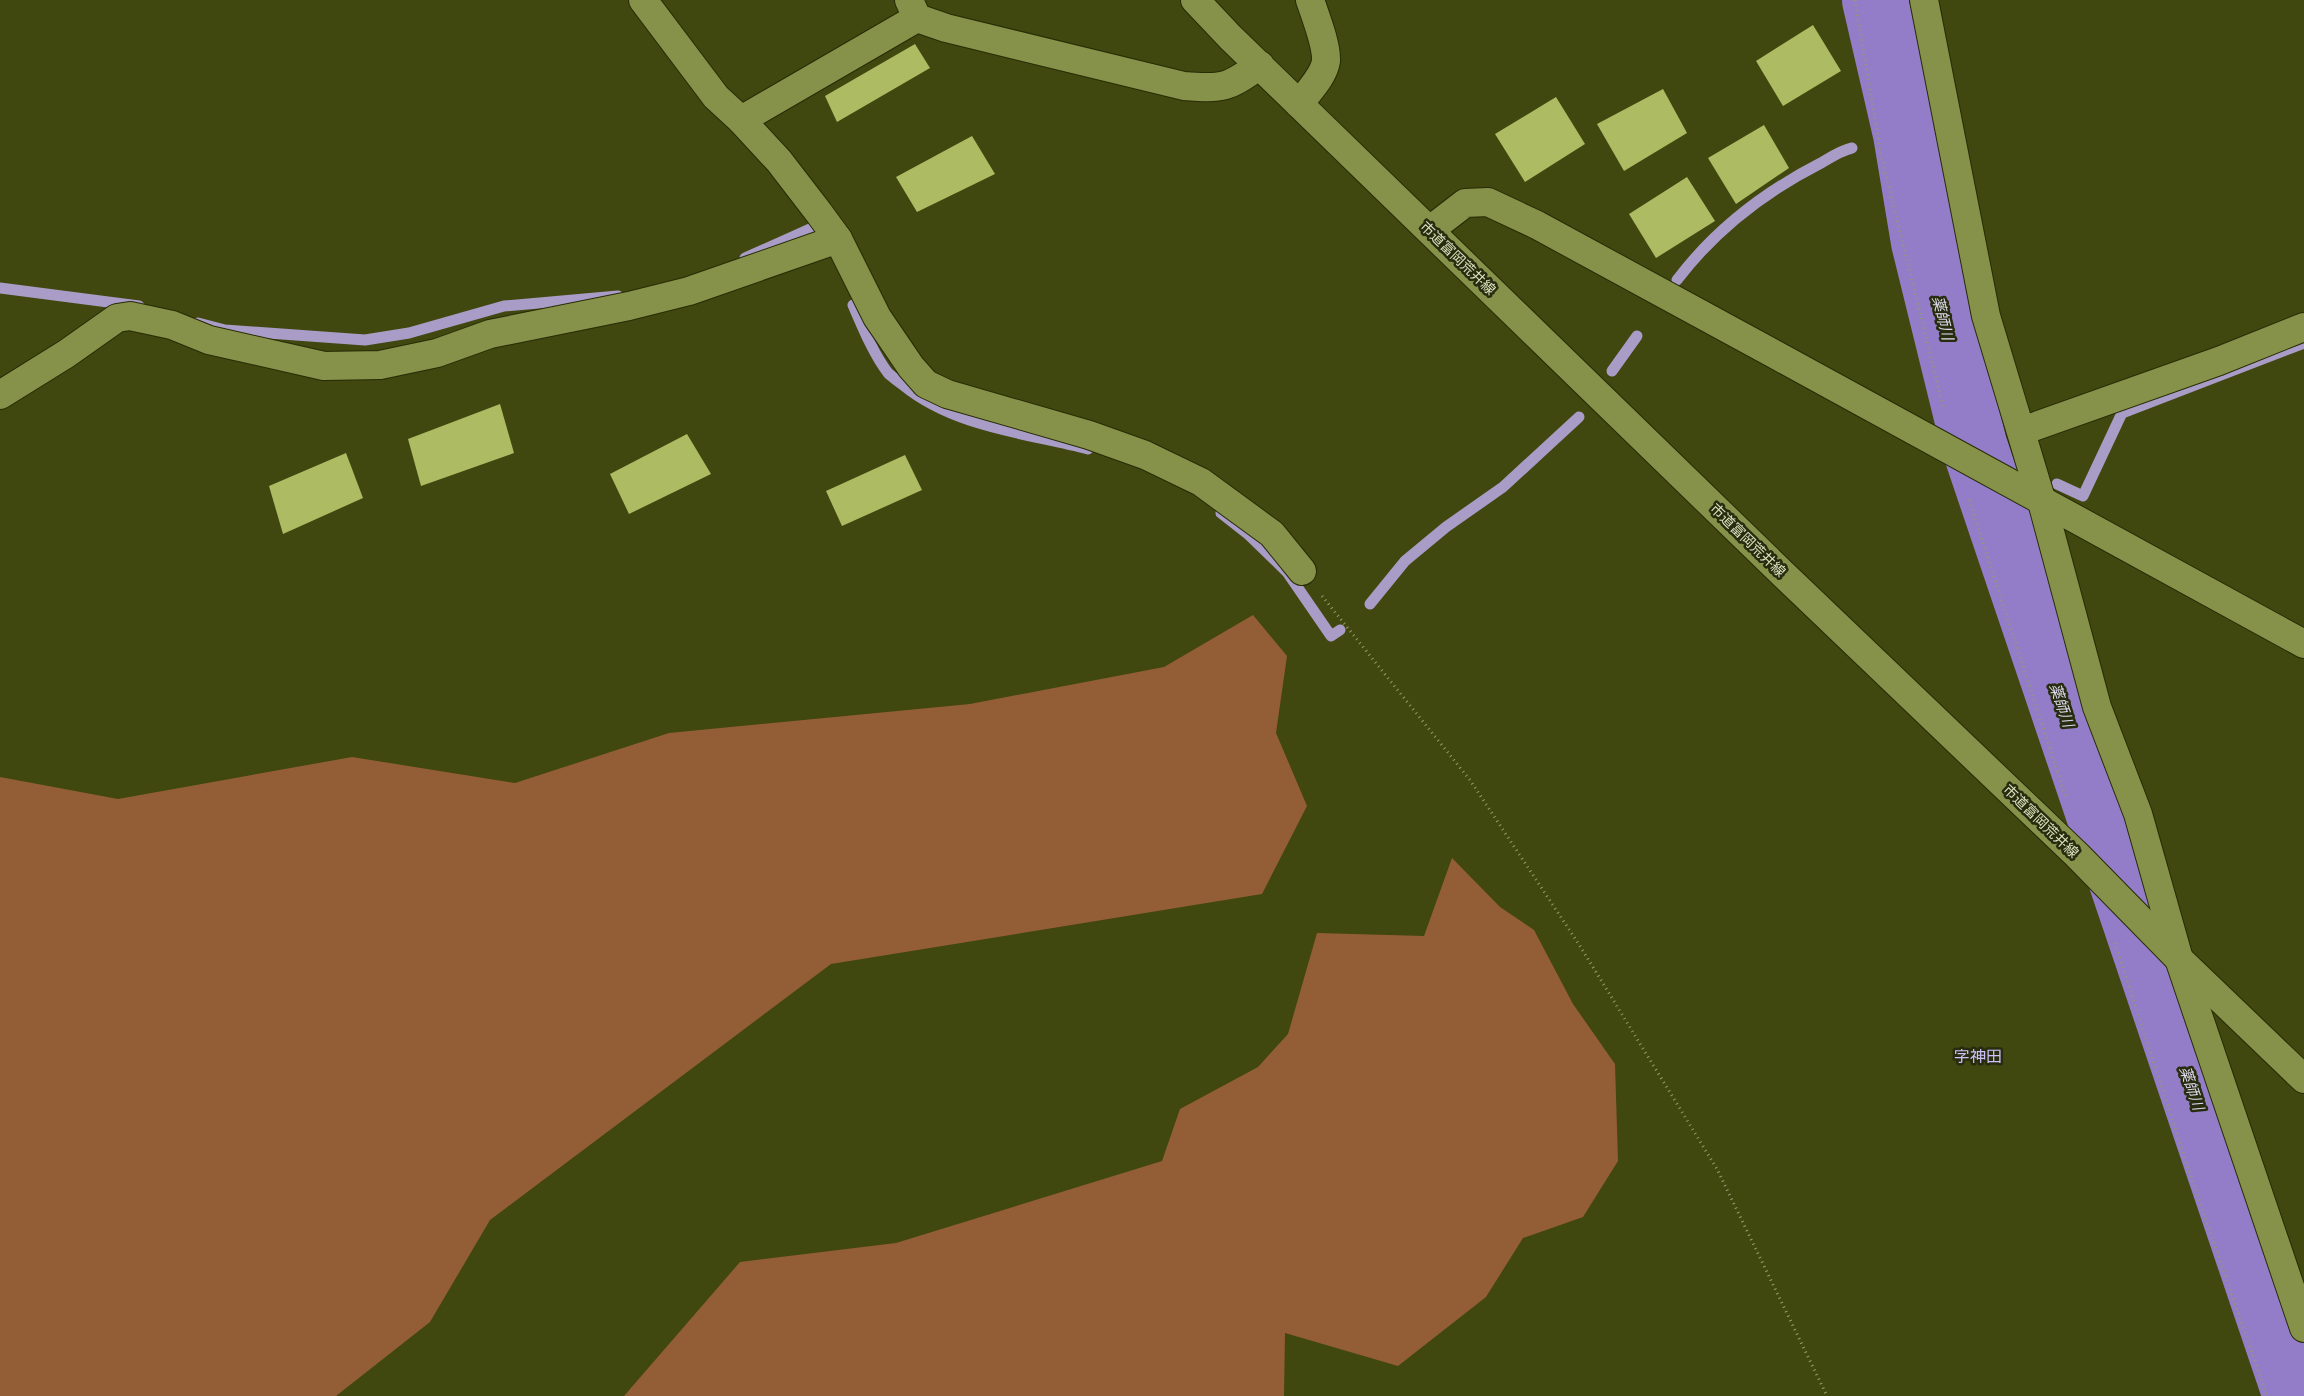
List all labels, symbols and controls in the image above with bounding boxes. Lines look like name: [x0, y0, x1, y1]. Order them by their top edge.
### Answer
street label: 市道富岡荒井線: [1417, 218, 1499, 298]
water label: 薬師川: [1929, 294, 1957, 344]
street label: 市道富岡荒井線: [1707, 500, 1789, 580]
water label: 薬師川: [2047, 681, 2078, 731]
street label: 市道富岡荒井線: [2000, 781, 2082, 861]
district label: 字神田: [1954, 1047, 2002, 1065]
water label: 薬師川: [2177, 1064, 2208, 1114]

